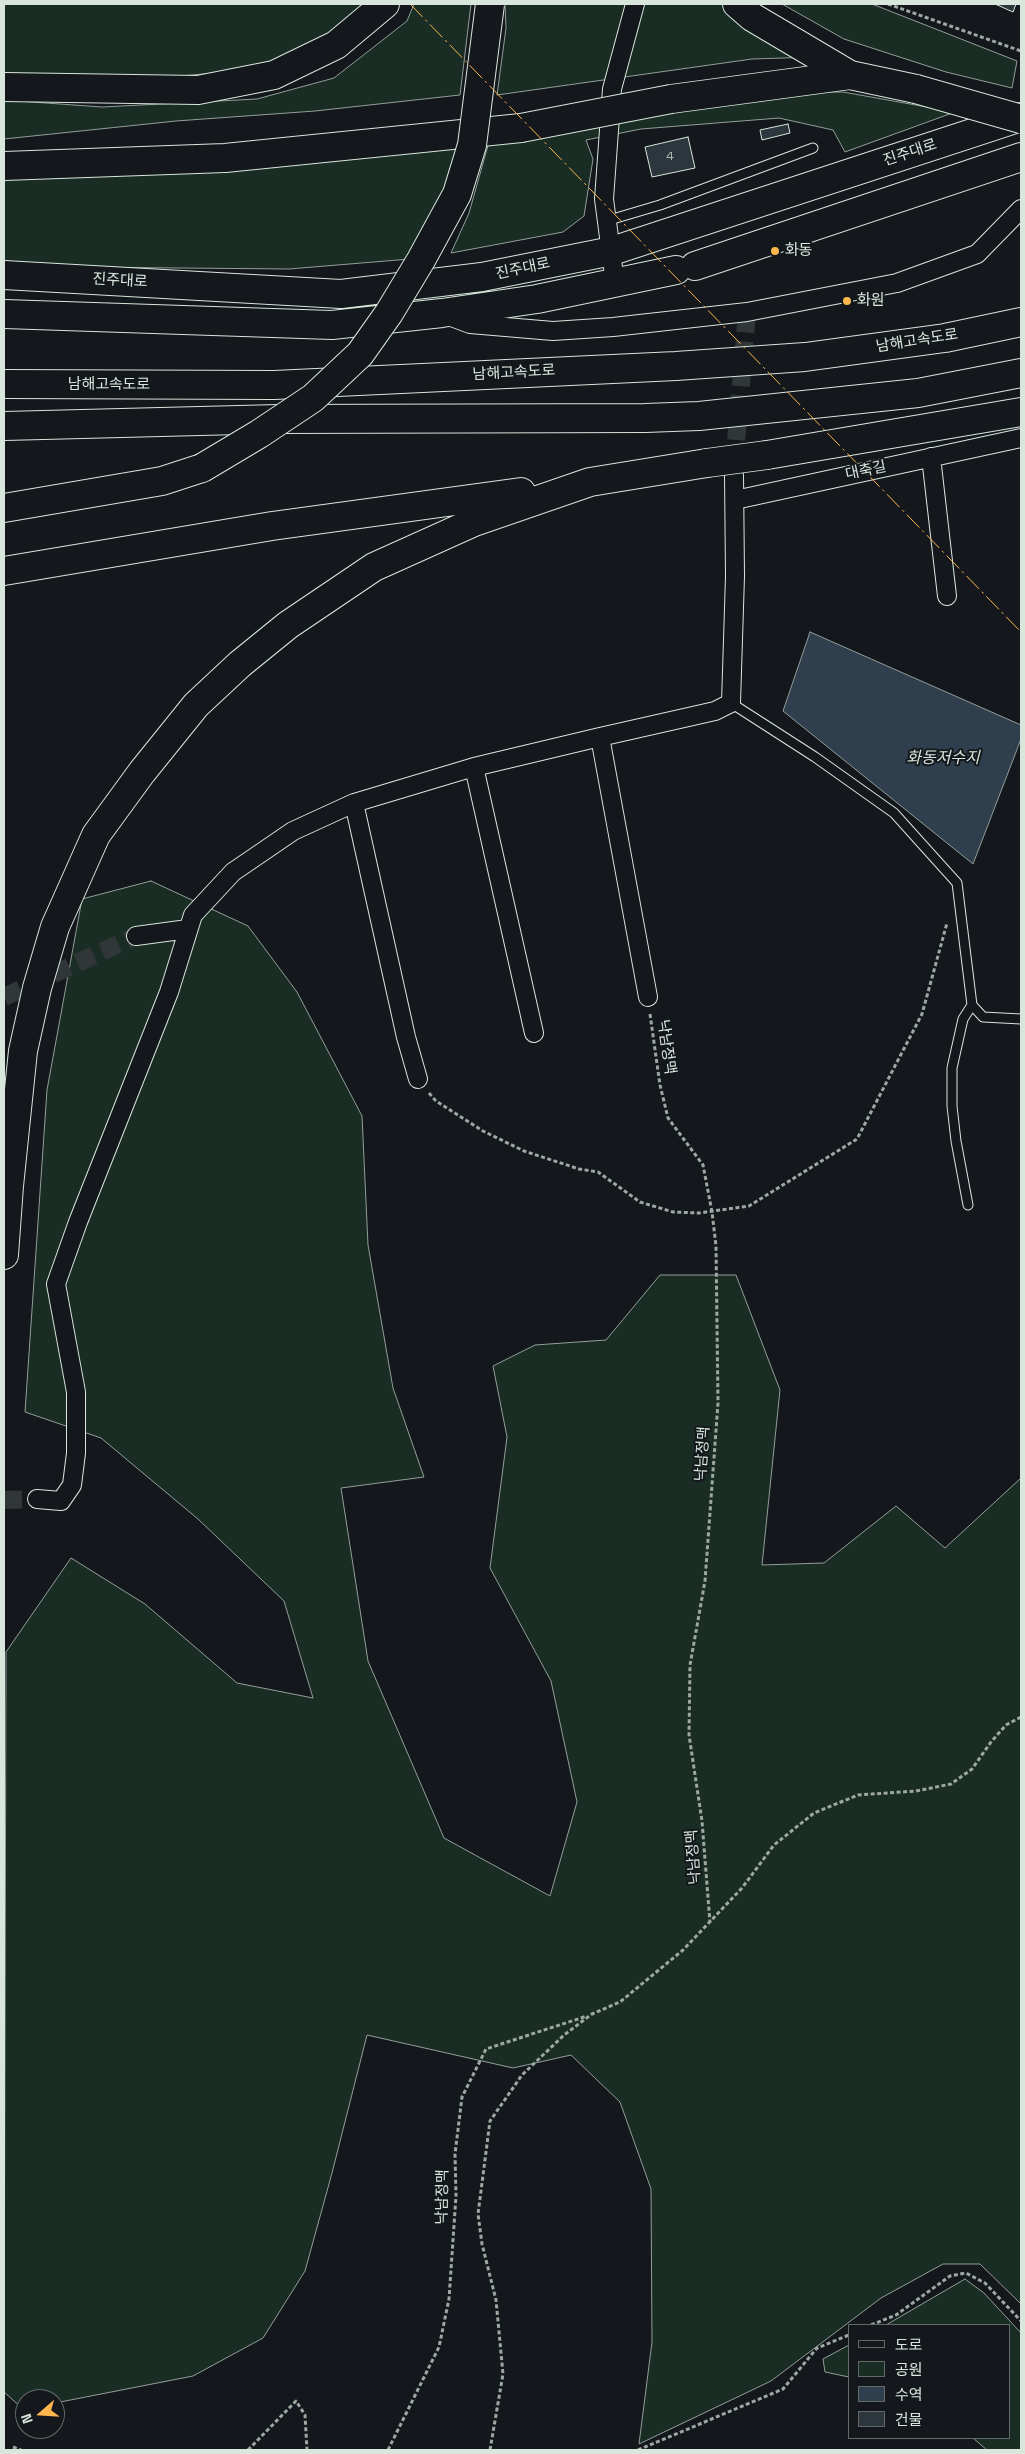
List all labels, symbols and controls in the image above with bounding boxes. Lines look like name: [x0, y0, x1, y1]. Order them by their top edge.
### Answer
street label: 진주대로: [881, 136, 939, 170]
house number: 4: [666, 150, 674, 164]
place label: 화동: [785, 242, 813, 260]
marker: 화동: [769, 245, 781, 257]
street label: 진주대로: [494, 254, 552, 284]
street label: 진주대로: [92, 271, 148, 291]
place label: 화원: [857, 292, 885, 310]
marker: 화원: [841, 295, 853, 307]
street label: 남해고속도로: [875, 326, 959, 356]
street label: 남해고속도로: [472, 362, 556, 384]
street label: 남해고속도로: [68, 376, 150, 394]
street label: 대축길: [844, 458, 888, 484]
water label: 화동저수지: [906, 749, 980, 769]
street label: 낙남정맥: [653, 1018, 679, 1076]
street label: 낙남정맥: [692, 1426, 714, 1482]
street label: 낙남정맥: [683, 1829, 705, 1885]
street label: 낙남정맥: [434, 2169, 452, 2225]
legend: [848, 2324, 1010, 2439]
text: 도로: [895, 2335, 923, 2354]
text: 공원: [895, 2360, 923, 2379]
text: 수역: [895, 2385, 923, 2404]
north arrow: [15, 2389, 65, 2439]
text: 건물: [895, 2410, 923, 2429]
text: N: [17, 2411, 37, 2426]

